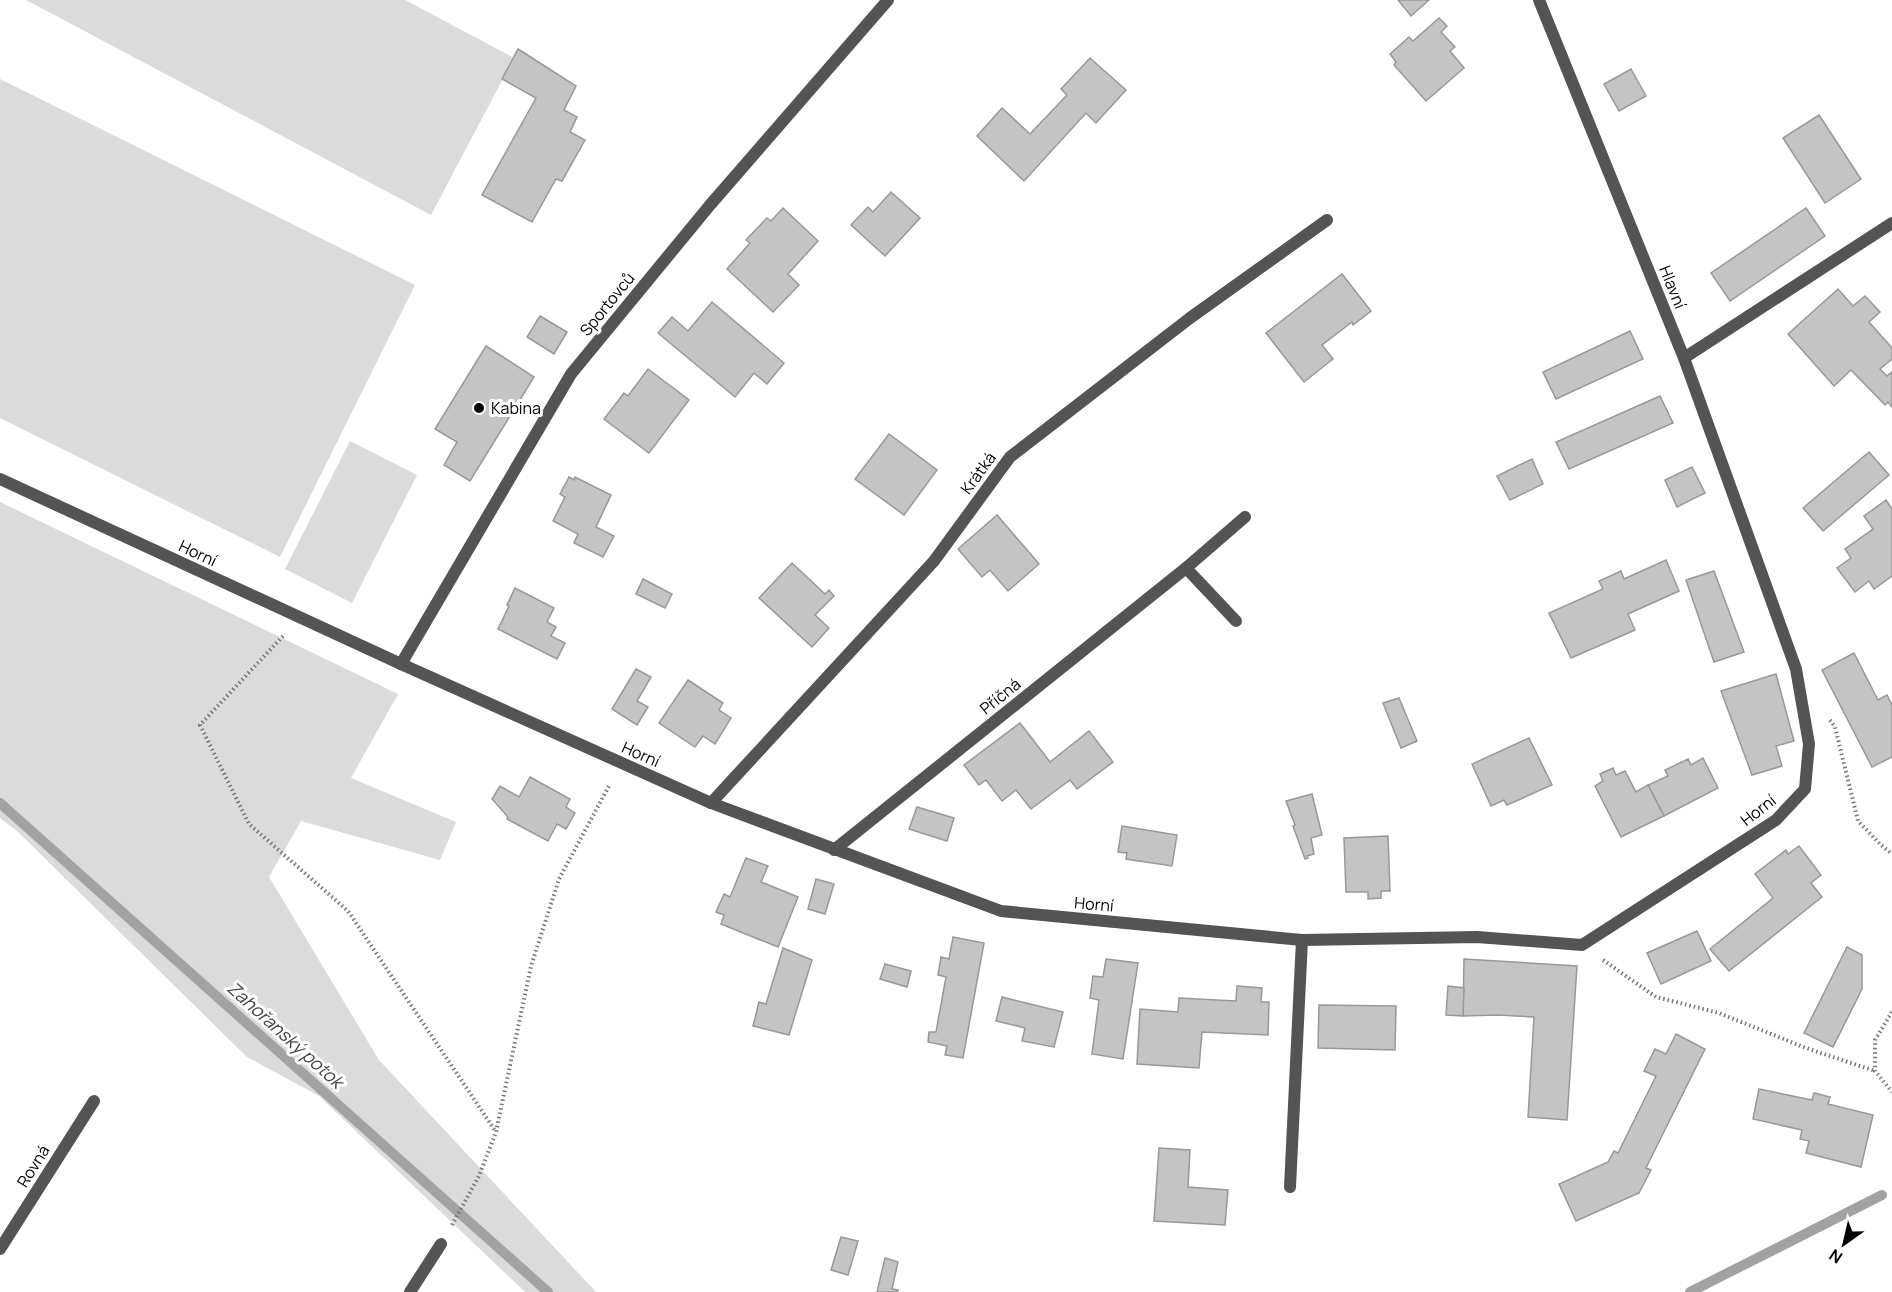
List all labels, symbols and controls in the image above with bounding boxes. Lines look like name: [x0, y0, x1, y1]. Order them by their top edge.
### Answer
street label: Hlavní: [1654, 262, 1692, 312]
street label: Sportovců: [575, 268, 639, 340]
place label: Kabina: [491, 397, 541, 419]
marker: Kabina: [472, 401, 486, 415]
street label: Krátká: [955, 447, 1001, 499]
street label: Horní: [175, 535, 221, 571]
street label: Příčná: [975, 673, 1025, 719]
street label: Horní: [619, 736, 664, 772]
street label: Horní: [1736, 789, 1781, 831]
street label: Horní: [1073, 891, 1115, 917]
water label: Zahořanský potok: [222, 976, 351, 1095]
street label: Rovná: [12, 1141, 54, 1191]
north arrow: [1814, 1214, 1874, 1274]
text: N: [1825, 1244, 1847, 1269]

